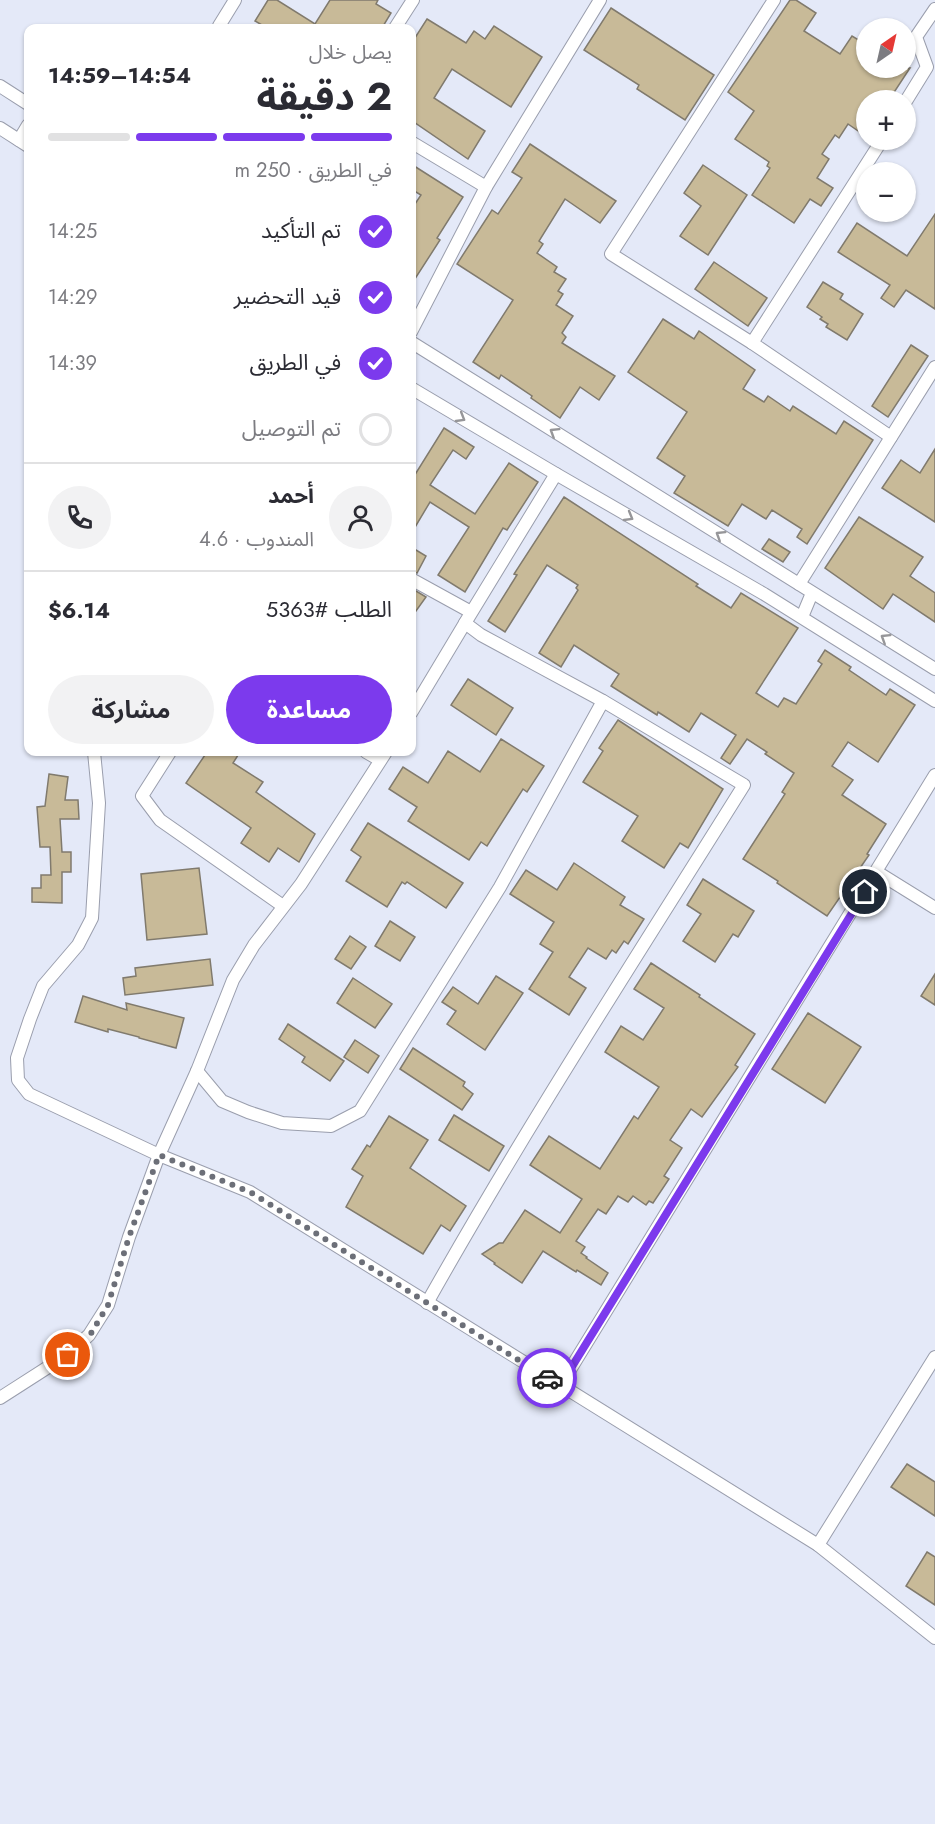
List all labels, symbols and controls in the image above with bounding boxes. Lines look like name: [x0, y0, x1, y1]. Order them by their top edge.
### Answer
north arrow: [856, 18, 916, 78]
map controls: [856, 18, 916, 222]
text: يصل خلال: [309, 38, 392, 67]
text: 14:54–14:59: [48, 59, 191, 91]
text: 2 دقيقة: [257, 68, 392, 125]
button: +: [856, 90, 916, 150]
text: في الطريق · 250 m: [234, 156, 392, 185]
button: −: [856, 162, 916, 222]
text: تم التأكيد: [261, 214, 341, 246]
icon: check: [359, 215, 392, 248]
text: 14:25: [48, 217, 97, 246]
text: قيد التحضير: [234, 280, 341, 312]
icon: check: [359, 281, 392, 314]
text: 14:29: [48, 283, 98, 312]
text: في الطريق: [249, 346, 341, 378]
icon: check: [359, 347, 392, 380]
text: 14:39: [48, 349, 97, 378]
one-way arrow: [455, 410, 465, 422]
text: تم التوصيل: [242, 412, 341, 444]
one-way arrow: [550, 427, 560, 439]
text: أحمد: [268, 479, 314, 511]
button: phone: [48, 486, 111, 549]
button: person: [329, 486, 392, 549]
one-way arrow: [623, 509, 634, 521]
text: المندوب · 4.6: [199, 525, 314, 554]
one-way arrow: [716, 530, 726, 542]
text: الطلب #5363: [266, 593, 392, 625]
text: $6.14: [48, 594, 110, 626]
one-way arrow: [881, 633, 891, 645]
button: مشاركة: [48, 675, 214, 744]
button: مساعدة: [226, 675, 392, 744]
pin: [839, 866, 890, 917]
icon: home: [848, 875, 881, 908]
pin: [42, 1329, 93, 1380]
icon: bag: [51, 1338, 84, 1371]
courier: [517, 1348, 577, 1408]
icon: car: [531, 1362, 564, 1395]

